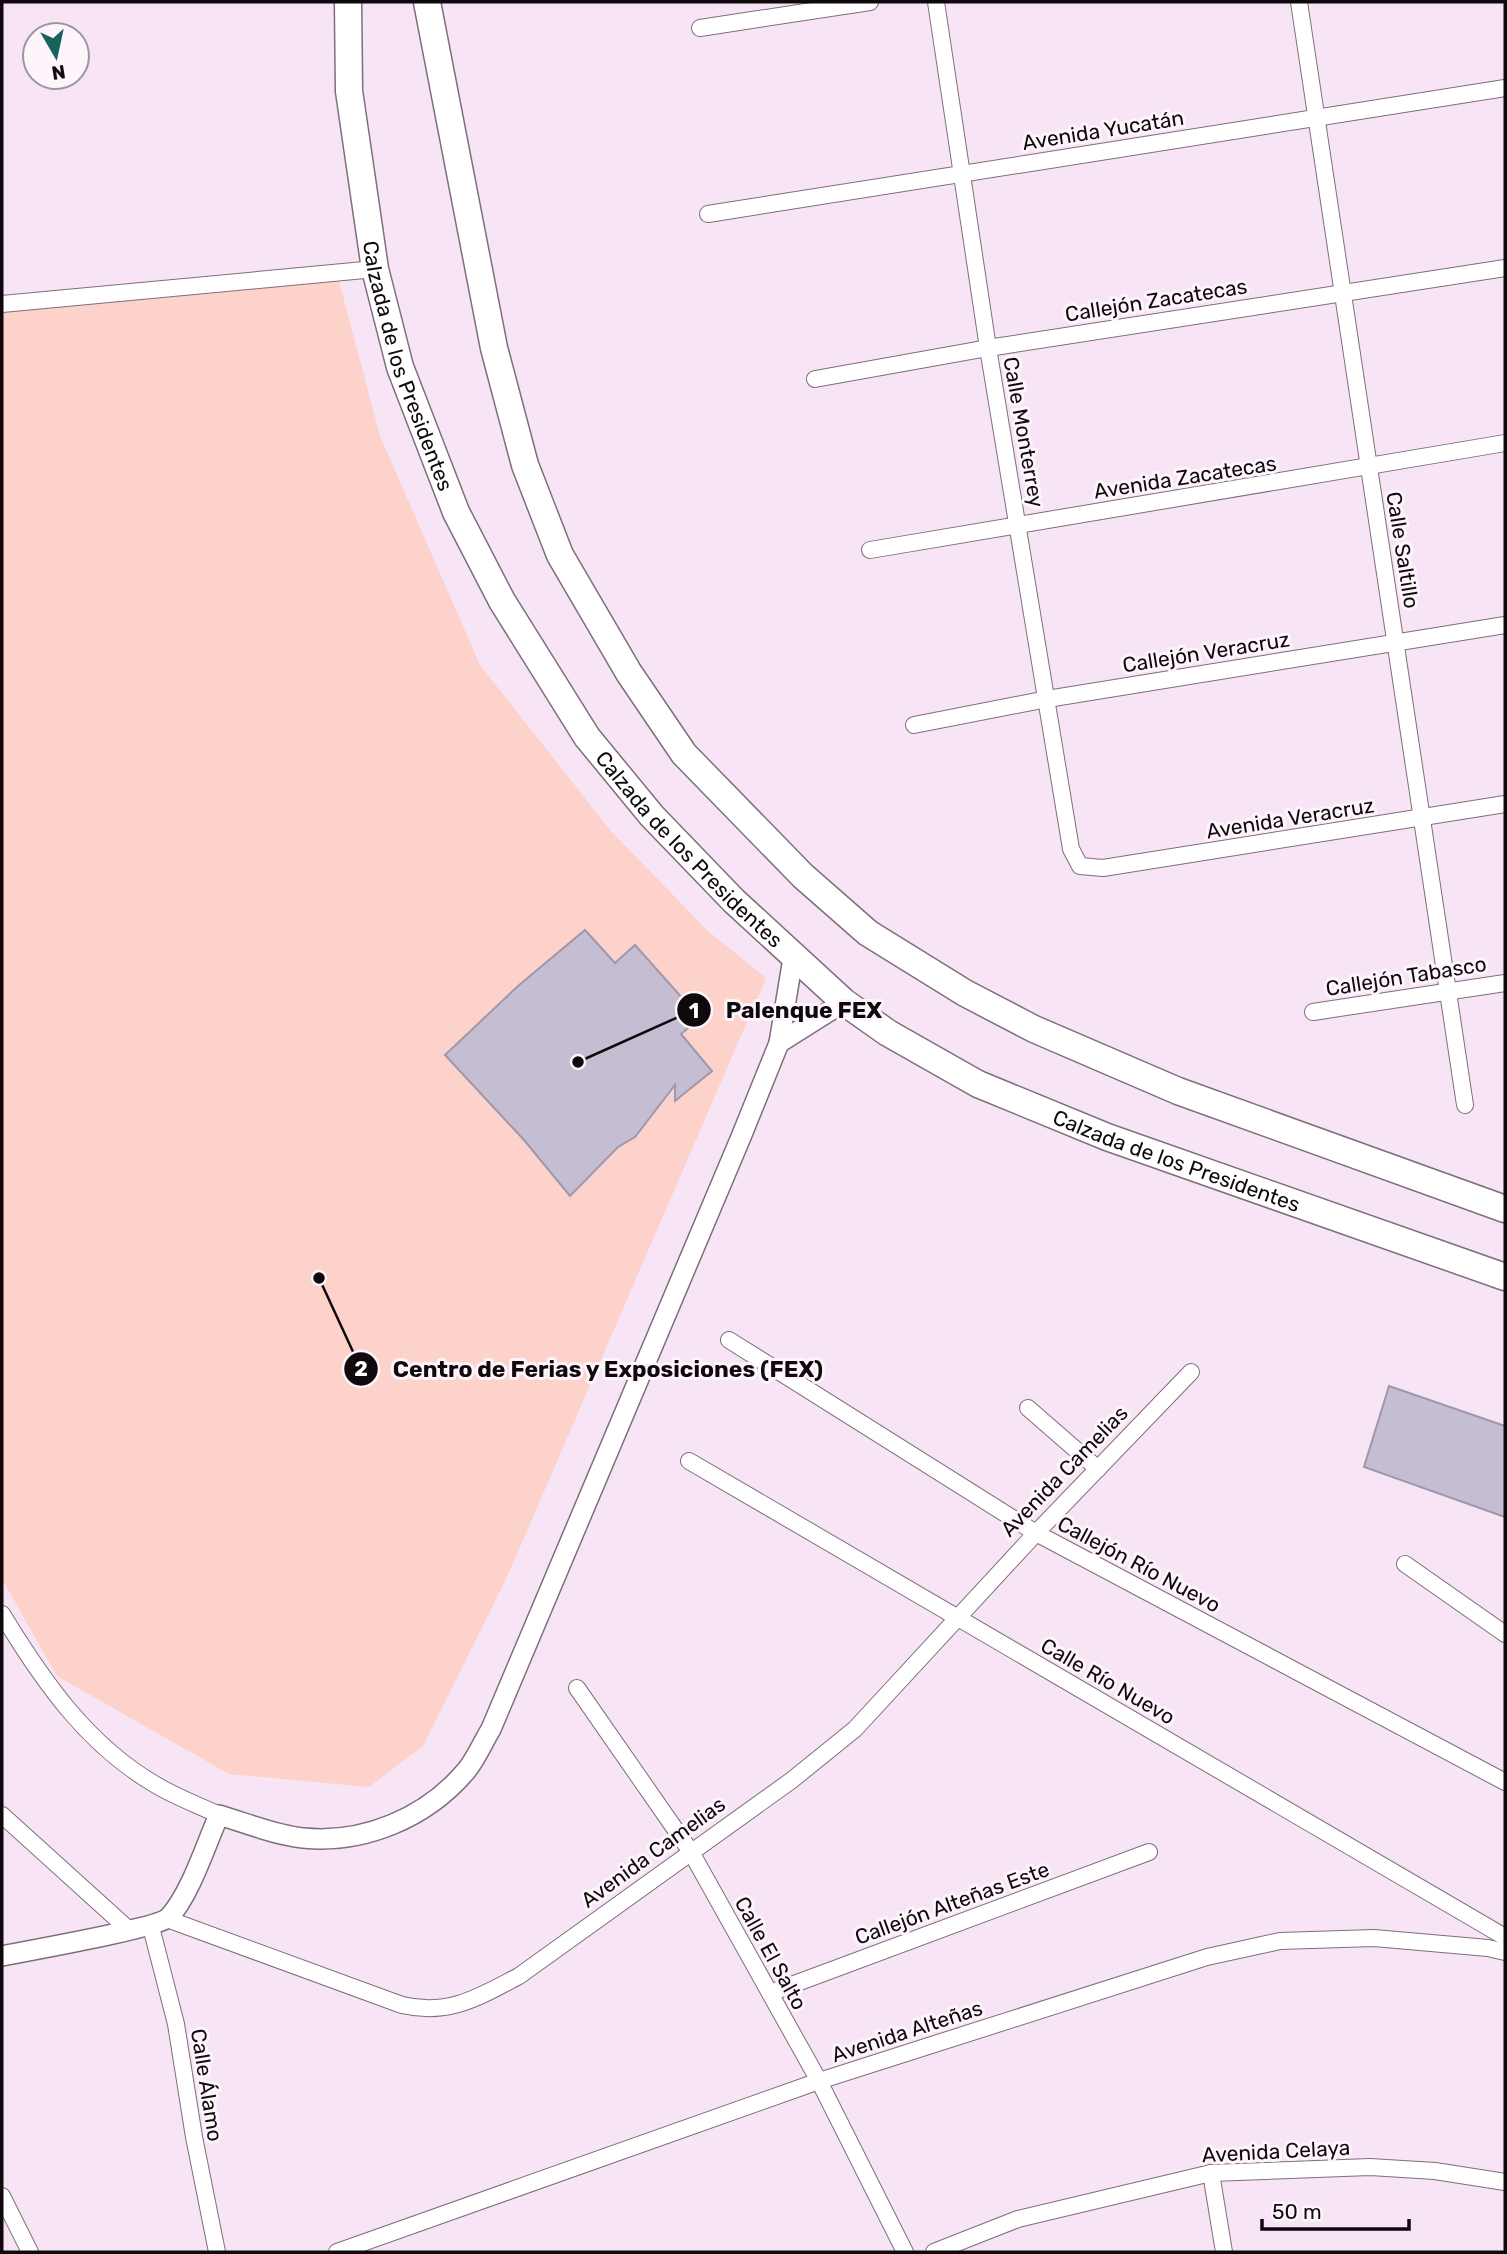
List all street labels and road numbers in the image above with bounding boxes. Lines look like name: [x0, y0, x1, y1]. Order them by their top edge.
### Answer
street label: Avenida Yucatán: [1020, 105, 1186, 155]
street label: Calzada de los Presidentes: [359, 239, 459, 494]
street label: Callejón Zacatecas: [1063, 273, 1249, 327]
street label: Calle Monterrey: [998, 355, 1050, 510]
street label: Avenida Zacatecas: [1092, 450, 1278, 504]
street label: Calle Saltillo: [1381, 490, 1425, 610]
street label: Callejón Veracruz: [1121, 626, 1291, 678]
street label: Calzada de los Presidentes: [591, 746, 788, 952]
street label: Avenida Veracruz: [1204, 792, 1376, 844]
street label: Callejón Tabasco: [1324, 951, 1488, 1001]
street label: Calzada de los Presidentes: [1049, 1104, 1304, 1216]
street label: Avenida Camelias: [995, 1400, 1133, 1542]
street label: Callejón Río Nuevo: [1053, 1511, 1225, 1617]
street label: Calle Río Nuevo: [1037, 1633, 1179, 1729]
street label: Avenida Camelias: [576, 1791, 730, 1913]
street label: Callejón Alteñas Este: [851, 1856, 1053, 1950]
street label: Calle El Salto: [730, 1892, 812, 2014]
street label: Avenida Alteñas: [828, 1995, 986, 2067]
street label: Calle Álamo: [186, 2027, 228, 2143]
street label: Avenida Celaya: [1201, 2135, 1351, 2167]

